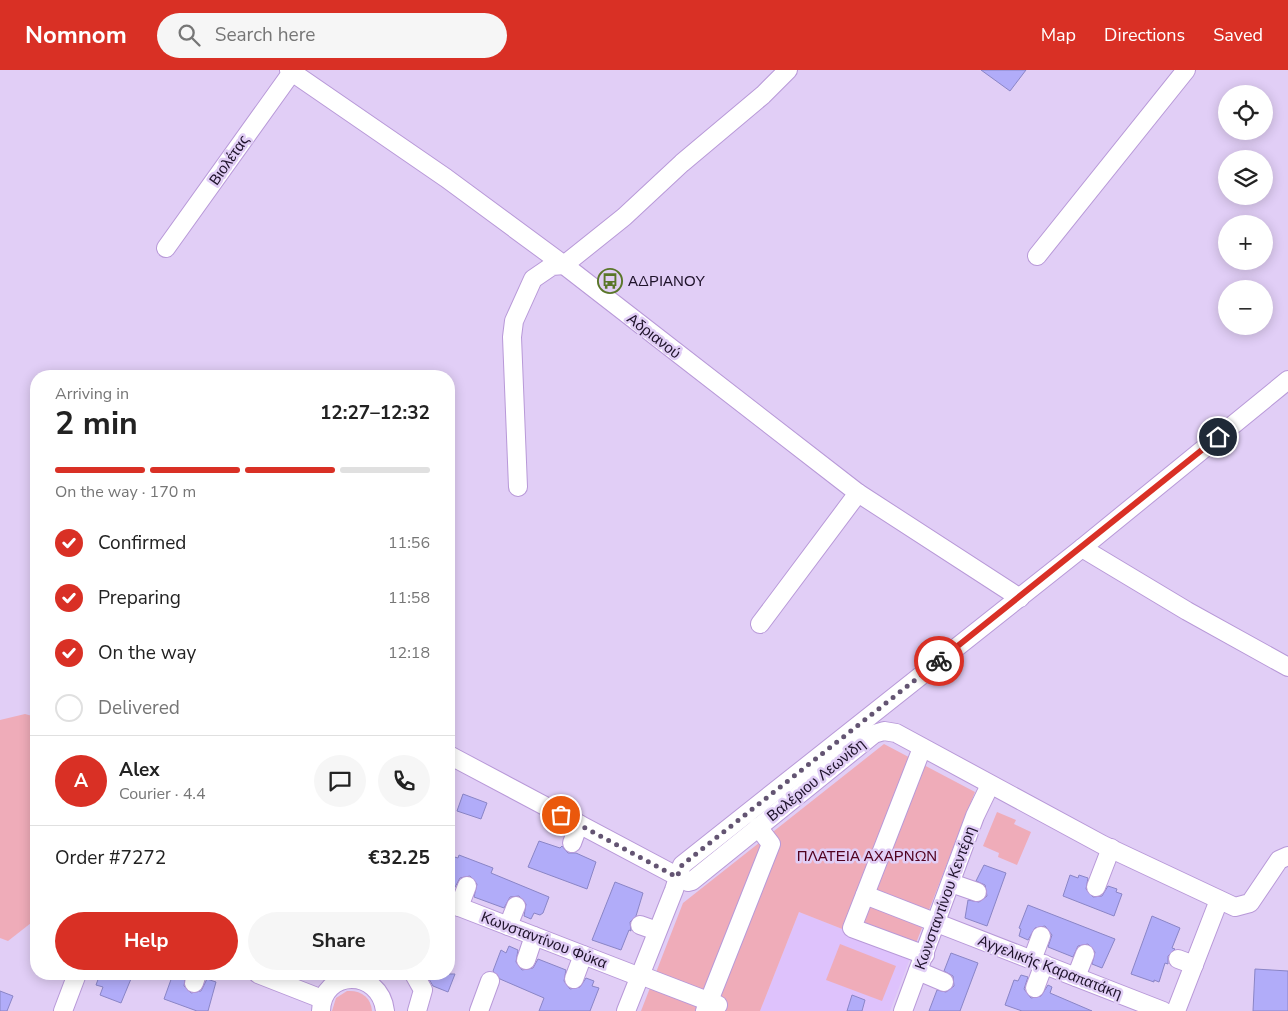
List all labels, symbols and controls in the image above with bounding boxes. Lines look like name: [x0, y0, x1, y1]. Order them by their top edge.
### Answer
search box: [157, 13, 507, 58]
text: Nomnom: [25, 19, 127, 51]
icon: search: [175, 21, 203, 49]
text: Search here: [215, 22, 315, 48]
text: Map: [1041, 23, 1076, 47]
text: Directions: [1104, 23, 1185, 47]
text: Saved: [1213, 23, 1263, 47]
map controls: [1218, 85, 1273, 335]
button: locate: [1218, 85, 1273, 140]
street label: Βιολέτας: [204, 131, 254, 189]
button: layers: [1218, 150, 1273, 205]
button: +: [1218, 215, 1273, 270]
bus stop icon: ΑΔΡΙΑΝΟΥ: [597, 268, 623, 294]
place label: ΑΔΡΙΑΝΟΥ: [628, 271, 705, 291]
button: −: [1218, 280, 1273, 335]
street label: Αδριανού: [623, 309, 685, 363]
text: Arriving in: [55, 383, 129, 405]
text: 12:27–12:32: [320, 400, 430, 426]
text: 2 min: [55, 402, 138, 445]
pin: [1197, 416, 1239, 458]
icon: home: [1204, 423, 1232, 451]
text: On the way · 170 m: [55, 481, 196, 503]
icon: check: [55, 529, 83, 557]
text: Confirmed: [98, 530, 186, 556]
text: 11:56: [388, 532, 430, 554]
icon: check: [55, 584, 83, 612]
text: Preparing: [98, 585, 181, 611]
text: 11:58: [388, 587, 430, 609]
courier: [914, 636, 964, 686]
icon: check: [55, 639, 83, 667]
text: On the way: [98, 640, 196, 666]
text: 12:18: [388, 642, 430, 664]
icon: bike: [925, 647, 953, 675]
text: Delivered: [98, 695, 180, 721]
street label: Βαλέριου Λεωνίδη: [763, 734, 869, 826]
button: chat: [314, 755, 366, 807]
button: phone: [378, 755, 430, 807]
text: Alex: [119, 757, 160, 783]
text: A: [74, 768, 88, 794]
text: Courier · 4.4: [119, 783, 205, 805]
pin: [540, 794, 582, 836]
icon: bag: [547, 801, 575, 829]
street label: Κωνσταντίνου Κεντέρη: [910, 824, 980, 972]
text: Order #7272: [55, 845, 166, 871]
text: €32.25: [368, 845, 430, 871]
park label: ΠΛΑΤΕΙΑ ΑΧΑΡΝΩΝ: [797, 846, 937, 866]
street label: Κωνσταντίνου Φύκα: [478, 907, 610, 973]
button: Help: [55, 912, 238, 970]
button: Share: [248, 912, 430, 970]
street label: Αγγελικής Καραπατάκη: [975, 930, 1125, 1004]

